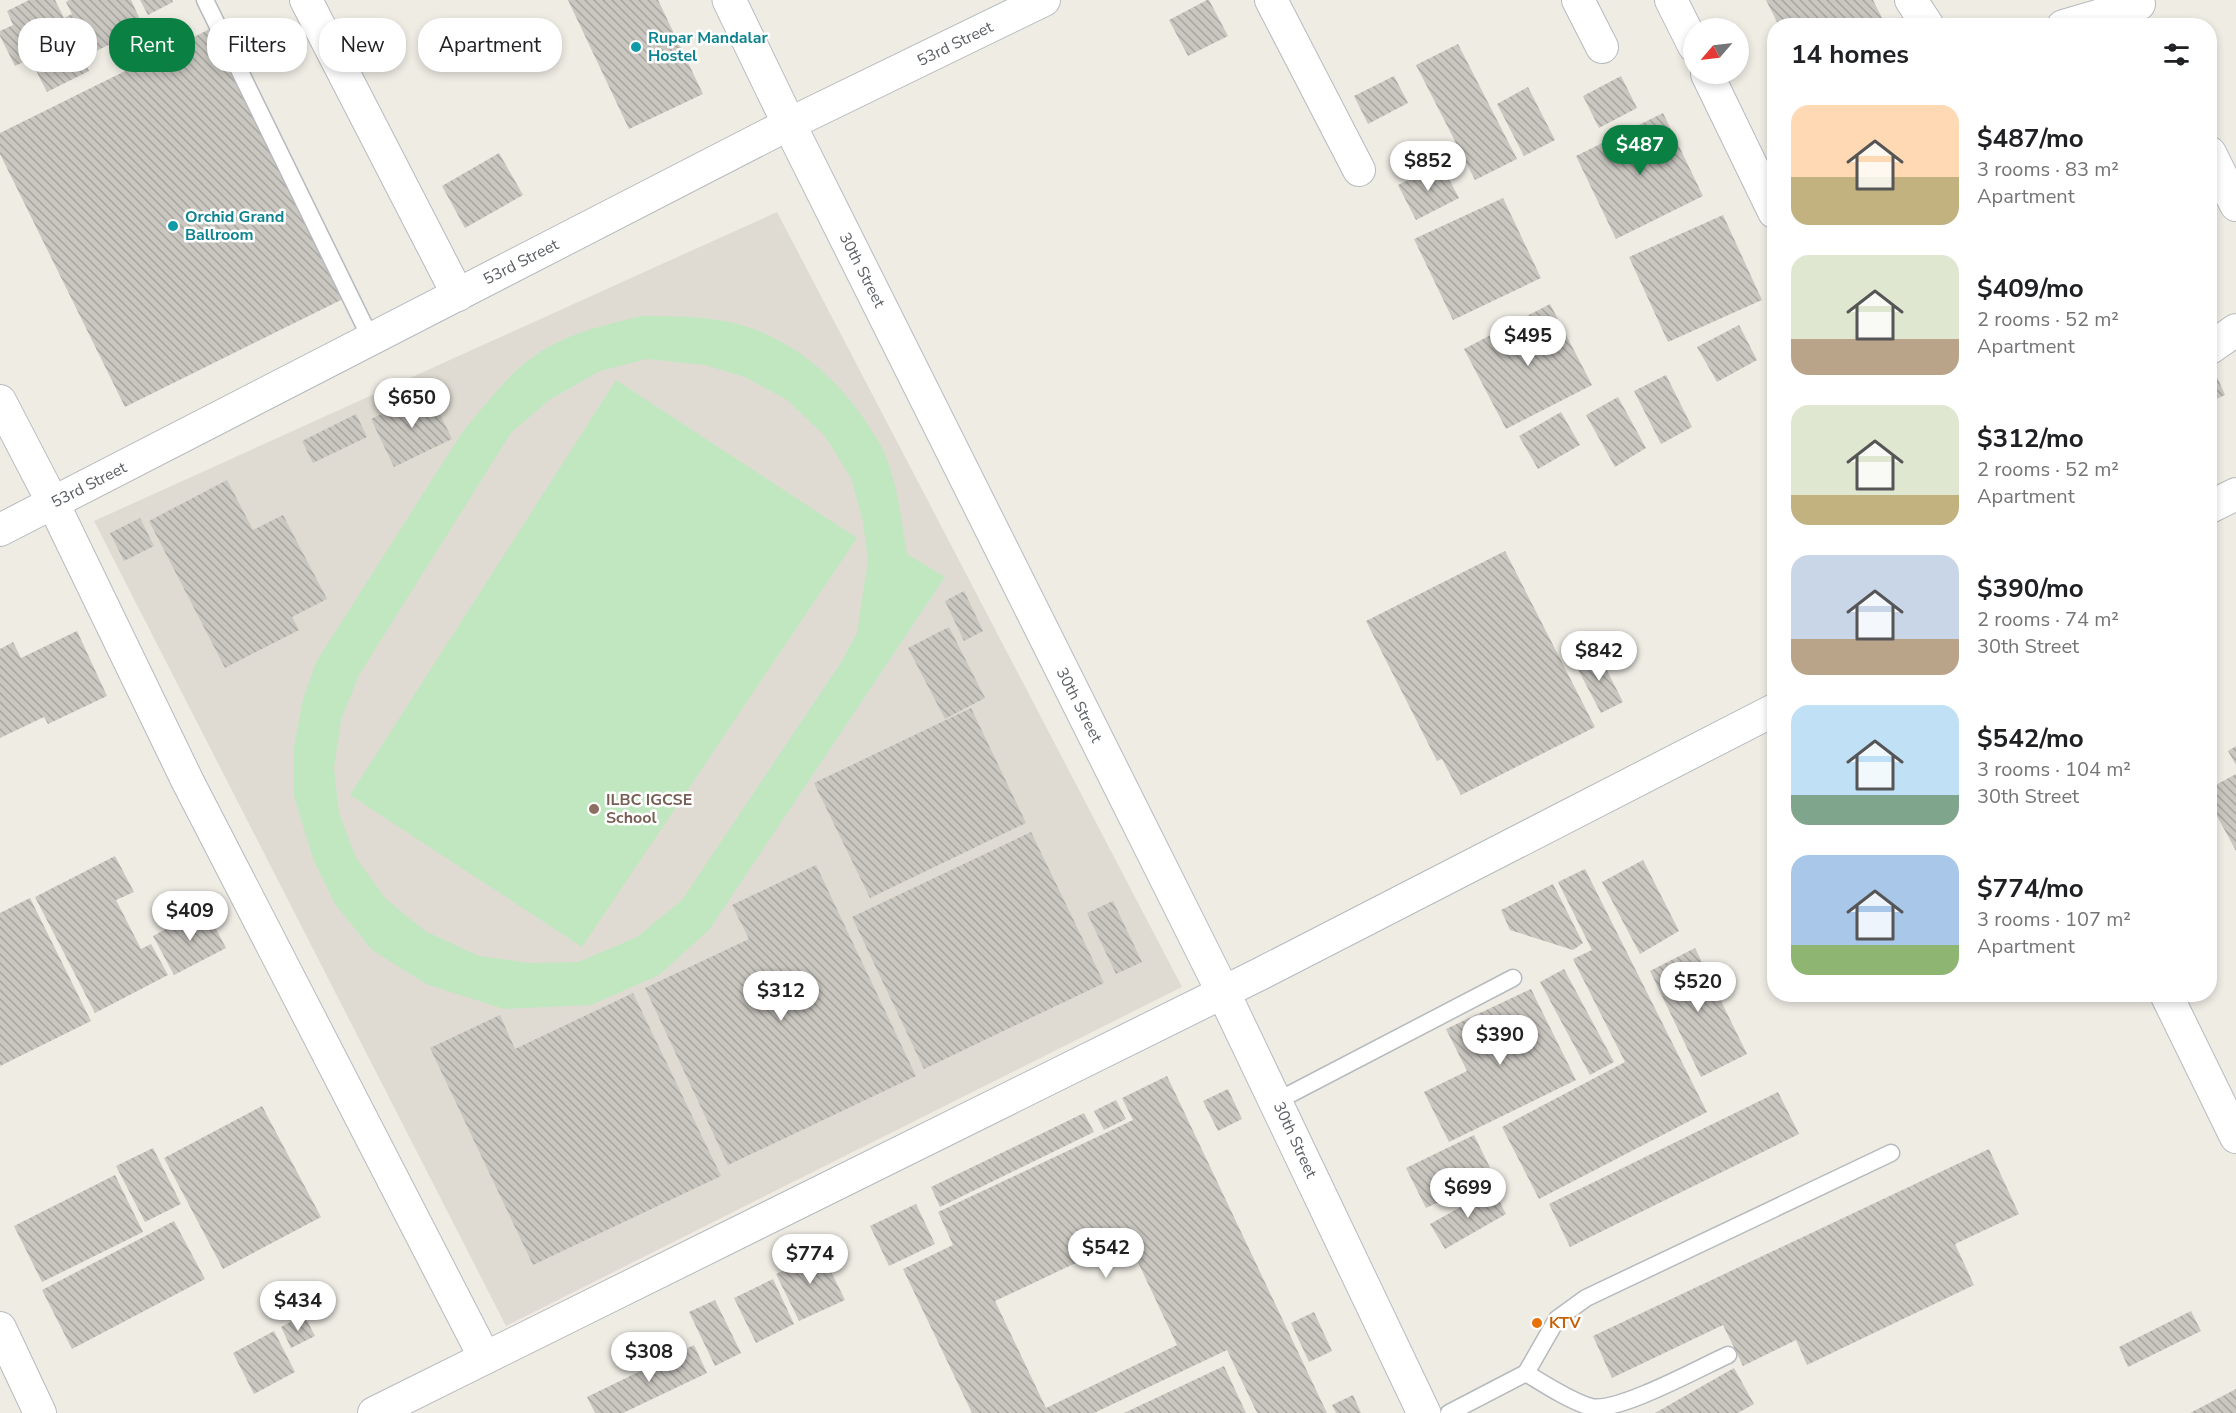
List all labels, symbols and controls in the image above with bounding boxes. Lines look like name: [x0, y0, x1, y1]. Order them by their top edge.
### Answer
street label: 53rd Street: [913, 16, 997, 72]
chip: Buy: [18, 18, 97, 72]
chip: Rent: [109, 18, 195, 72]
chip: Filters: [207, 18, 307, 72]
chip: New: [319, 18, 406, 72]
chip: Apartment: [418, 18, 562, 72]
north arrow: [1683, 18, 1749, 84]
map controls: [1683, 18, 1749, 84]
place label: Rupar Mandalar Hostel: [648, 27, 768, 67]
text: 14 homes: [1791, 37, 1909, 72]
icon: filters: [2160, 38, 2193, 71]
marker: Rupar Mandalar Hostel: [629, 40, 643, 54]
text: $487/mo: [1977, 121, 2084, 156]
pin: $487: [1604, 125, 1676, 176]
icon: home: [1839, 129, 1911, 201]
text: $487: [1616, 131, 1664, 158]
pin: $852: [1392, 141, 1464, 192]
text: $852: [1404, 147, 1452, 174]
text: 3 rooms · 83 m²: [1977, 156, 2119, 183]
text: Apartment: [1977, 183, 2075, 210]
place label: Orchid Grand Ballroom: [185, 206, 284, 246]
marker: Orchid Grand Ballroom: [166, 219, 180, 233]
street label: 30th Street: [834, 229, 891, 312]
street label: 53rd Street: [480, 233, 563, 290]
text: $409/mo: [1977, 271, 2084, 306]
icon: home: [1839, 279, 1911, 351]
text: 2 rooms · 52 m²: [1977, 306, 2119, 333]
pin: $495: [1492, 316, 1564, 367]
text: $495: [1504, 322, 1552, 349]
text: Apartment: [1977, 333, 2075, 360]
pin: $650: [376, 378, 448, 429]
text: $650: [388, 384, 436, 411]
text: $312/mo: [1977, 421, 2084, 456]
icon: home: [1839, 429, 1911, 501]
street label: 53rd Street: [48, 456, 131, 513]
text: 2 rooms · 52 m²: [1977, 456, 2119, 483]
text: Apartment: [1977, 483, 2075, 510]
text: $390/mo: [1977, 571, 2084, 606]
icon: home: [1839, 579, 1911, 651]
text: 2 rooms · 74 m²: [1977, 606, 2119, 633]
pin: $842: [1563, 631, 1635, 682]
text: 30th Street: [1977, 633, 2079, 660]
text: $842: [1575, 637, 1623, 664]
street label: 30th Street: [1051, 664, 1108, 747]
text: $542/mo: [1977, 721, 2084, 756]
icon: home: [1839, 729, 1911, 801]
text: 3 rooms · 104 m²: [1977, 756, 2131, 783]
text: 30th Street: [1977, 783, 2079, 810]
place label: ILBC IGCSE School: [606, 789, 692, 829]
marker: ILBC IGCSE School: [587, 802, 601, 816]
text: $774/mo: [1977, 871, 2084, 906]
icon: home: [1839, 879, 1911, 951]
pin: $409: [154, 891, 226, 942]
text: $409: [166, 897, 214, 924]
text: 3 rooms · 107 m²: [1977, 906, 2131, 933]
text: Apartment: [1977, 933, 2075, 960]
pin: $520: [1662, 962, 1734, 1013]
text: $520: [1674, 968, 1722, 995]
pin: $312: [745, 971, 817, 1022]
text: $312: [757, 977, 805, 1004]
pin: $390: [1464, 1015, 1536, 1066]
text: $390: [1476, 1021, 1524, 1048]
street label: 30th Street: [1268, 1098, 1322, 1182]
pin: $699: [1432, 1168, 1504, 1219]
text: $699: [1444, 1174, 1492, 1201]
pin: $542: [1070, 1228, 1142, 1279]
pin: $774: [774, 1234, 846, 1285]
text: $542: [1082, 1234, 1130, 1261]
text: $774: [786, 1240, 834, 1267]
pin: $434: [262, 1281, 334, 1332]
text: $434: [274, 1287, 322, 1314]
place label: KTV: [1549, 1312, 1581, 1334]
marker: KTV: [1530, 1316, 1544, 1330]
pin: $308: [613, 1332, 685, 1383]
text: $308: [625, 1338, 673, 1365]

